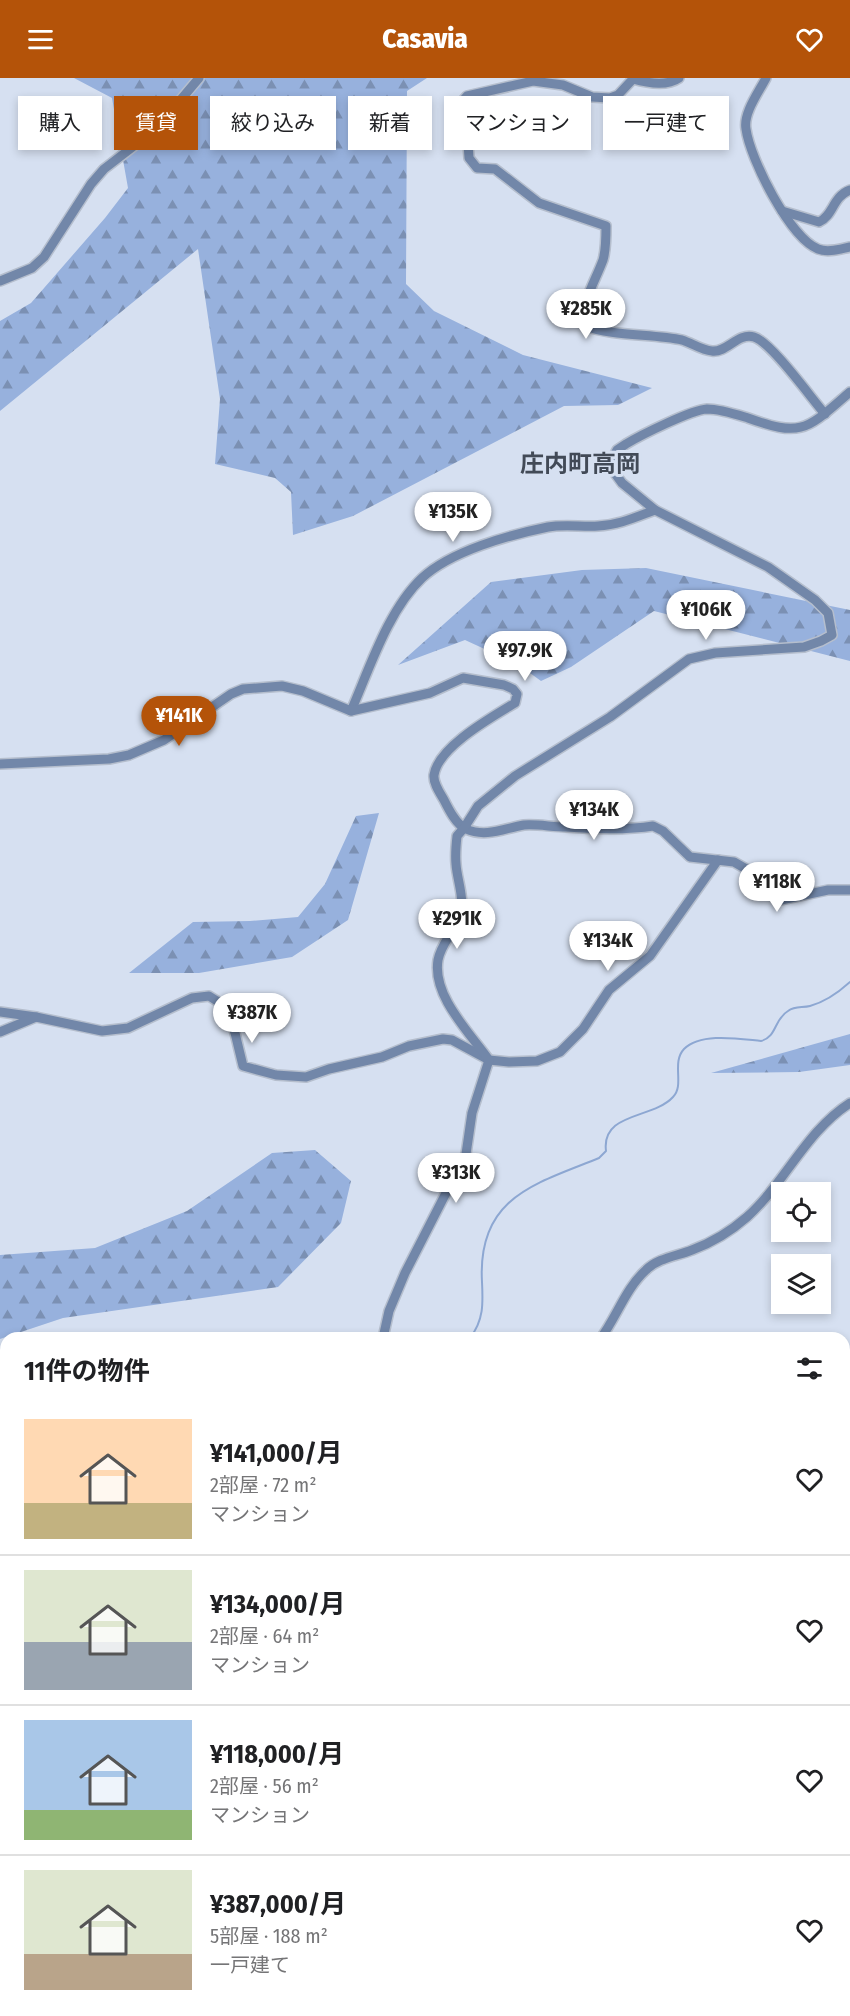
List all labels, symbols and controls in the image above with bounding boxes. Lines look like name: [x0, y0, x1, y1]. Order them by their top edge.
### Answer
icon: menu: [24, 23, 57, 56]
text: Casavia: [382, 23, 468, 55]
icon: heart: [793, 23, 826, 56]
chip: 購入: [18, 96, 102, 150]
chip: 賃貸: [114, 96, 198, 150]
chip: 絞り込み: [210, 96, 336, 150]
chip: 新着: [348, 96, 432, 150]
chip: マンション: [444, 96, 591, 150]
chip: 一戸建て: [603, 96, 729, 150]
pin: ¥285K: [544, 289, 628, 340]
text: ¥285K: [560, 296, 612, 320]
district label: 庄内町高岡: [520, 450, 640, 478]
pin: ¥135K: [411, 492, 495, 543]
text: ¥135K: [428, 499, 478, 523]
pin: ¥106K: [664, 590, 748, 641]
text: ¥106K: [680, 597, 732, 621]
pin: ¥97.9K: [476, 631, 574, 682]
text: ¥97.9K: [498, 638, 552, 662]
pin: ¥141K: [137, 696, 221, 747]
text: ¥141K: [155, 703, 203, 727]
pin: ¥134K: [552, 790, 636, 841]
text: ¥134K: [569, 797, 619, 821]
pin: ¥118K: [735, 862, 819, 913]
text: ¥118K: [753, 869, 801, 893]
pin: ¥291K: [415, 899, 499, 950]
text: ¥291K: [432, 906, 482, 930]
pin: ¥134K: [566, 921, 650, 972]
text: ¥134K: [583, 928, 633, 952]
pin: ¥387K: [210, 993, 294, 1044]
text: ¥387K: [227, 1000, 277, 1024]
pin: ¥313K: [414, 1153, 498, 1204]
text: ¥313K: [432, 1160, 480, 1184]
map controls: [771, 1182, 831, 1314]
button: locate: [771, 1182, 831, 1242]
button: layers: [771, 1254, 831, 1314]
icon: filters: [793, 1352, 826, 1385]
text: 11件の物件: [24, 1356, 150, 1387]
text: ¥141,000/月: [210, 1438, 343, 1469]
icon: home: [72, 1443, 144, 1515]
icon: heart: [793, 1463, 826, 1496]
text: 2部屋 · 72 m²: [210, 1473, 316, 1497]
text: マンション: [210, 1502, 310, 1526]
text: ¥134,000/月: [210, 1589, 346, 1620]
icon: home: [72, 1594, 144, 1666]
icon: heart: [793, 1614, 826, 1647]
text: 2部屋 · 64 m²: [210, 1624, 319, 1648]
text: マンション: [210, 1653, 310, 1677]
text: ¥118,000/月: [210, 1739, 344, 1770]
icon: home: [72, 1744, 144, 1816]
icon: heart: [793, 1764, 826, 1797]
text: 2部屋 · 56 m²: [210, 1774, 319, 1798]
text: マンション: [210, 1803, 310, 1827]
text: ¥387,000/月: [210, 1889, 346, 1920]
icon: home: [72, 1894, 144, 1966]
icon: heart: [793, 1914, 826, 1947]
text: 5部屋 · 188 m²: [210, 1924, 328, 1948]
text: 一戸建て: [210, 1953, 290, 1977]

